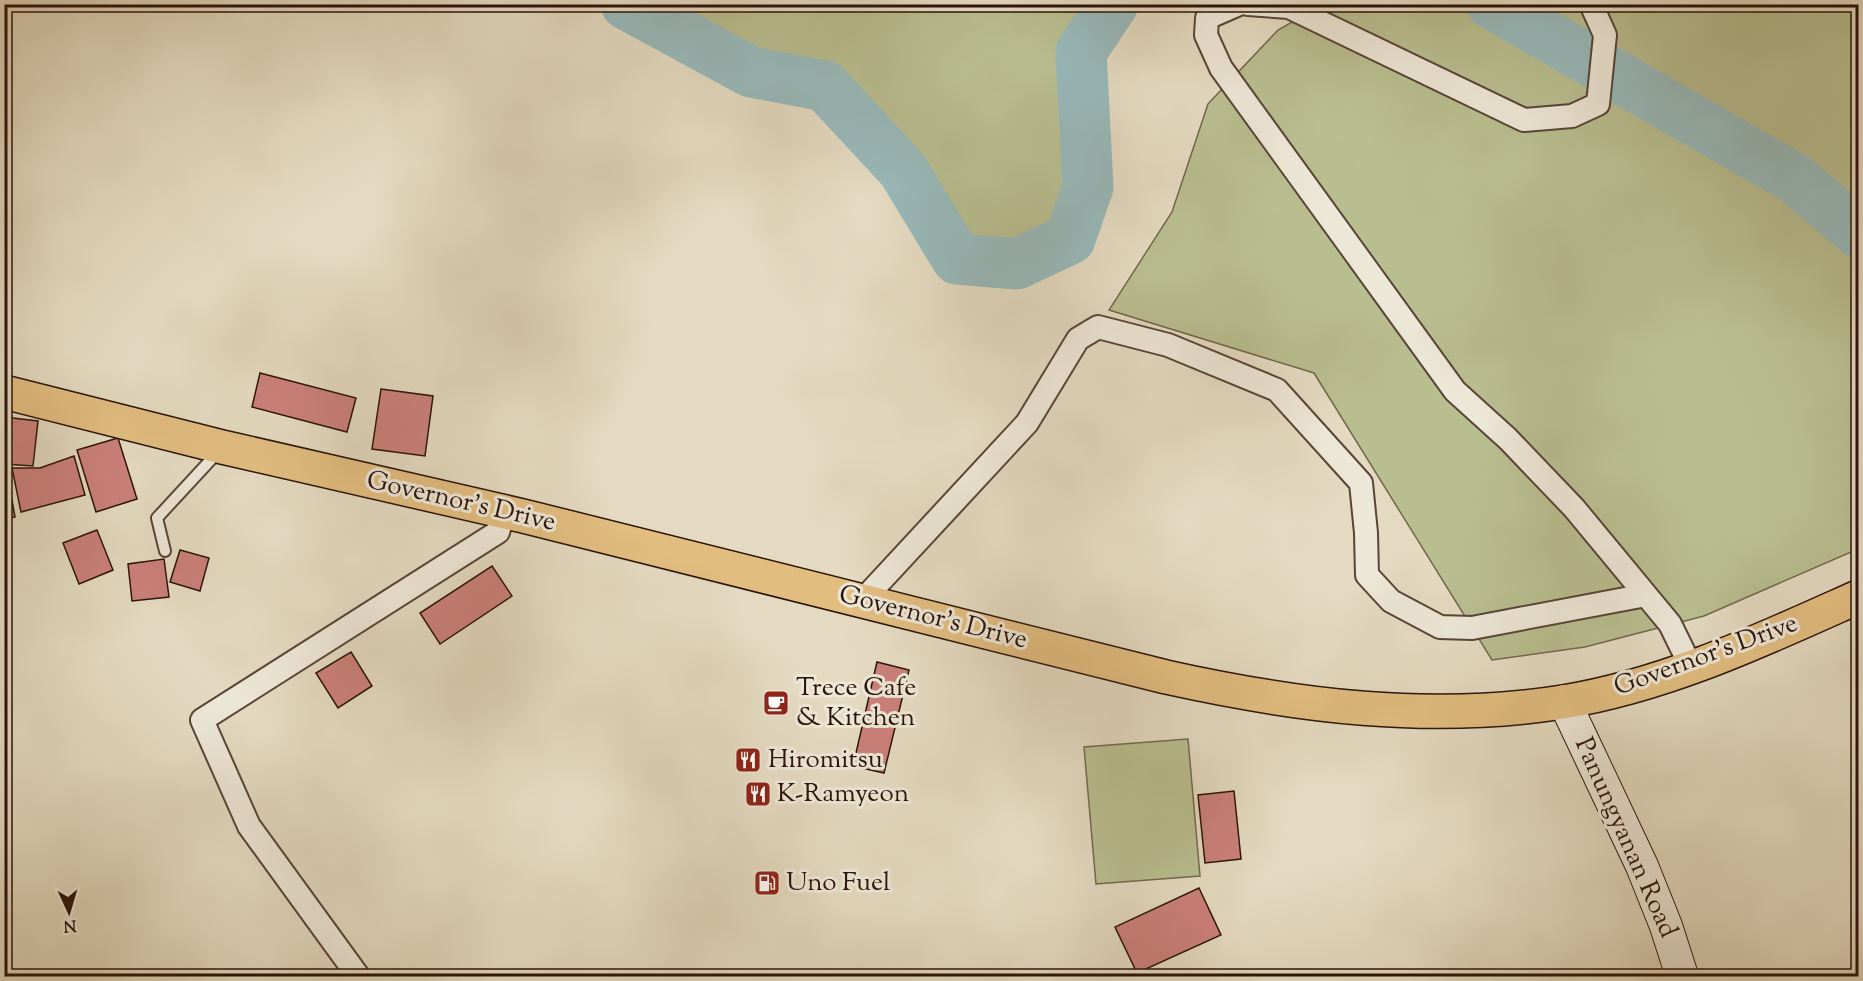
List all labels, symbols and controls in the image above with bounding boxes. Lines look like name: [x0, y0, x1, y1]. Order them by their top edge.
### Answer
street label: Governor's Drive: [363, 462, 559, 542]
street label: Governor's Drive: [835, 577, 1031, 659]
street label: Governor's Drive: [1609, 606, 1803, 706]
place label: Trece Cafe & Kitchen: [796, 670, 916, 737]
cafe icon: Trece Cafe & Kitchen: [761, 688, 791, 718]
street label: Panungyanan Road: [1564, 732, 1686, 944]
place label: Hiromitsu: [768, 742, 883, 779]
restaurant icon: Hiromitsu: [733, 745, 763, 775]
place label: K-Ramyeon: [777, 776, 909, 813]
restaurant icon: K-Ramyeon: [743, 779, 773, 809]
place label: Uno Fuel: [786, 865, 890, 902]
fuel station icon: Uno Fuel: [752, 868, 782, 898]
north arrow: [39, 882, 99, 942]
text: N: [62, 913, 77, 936]

